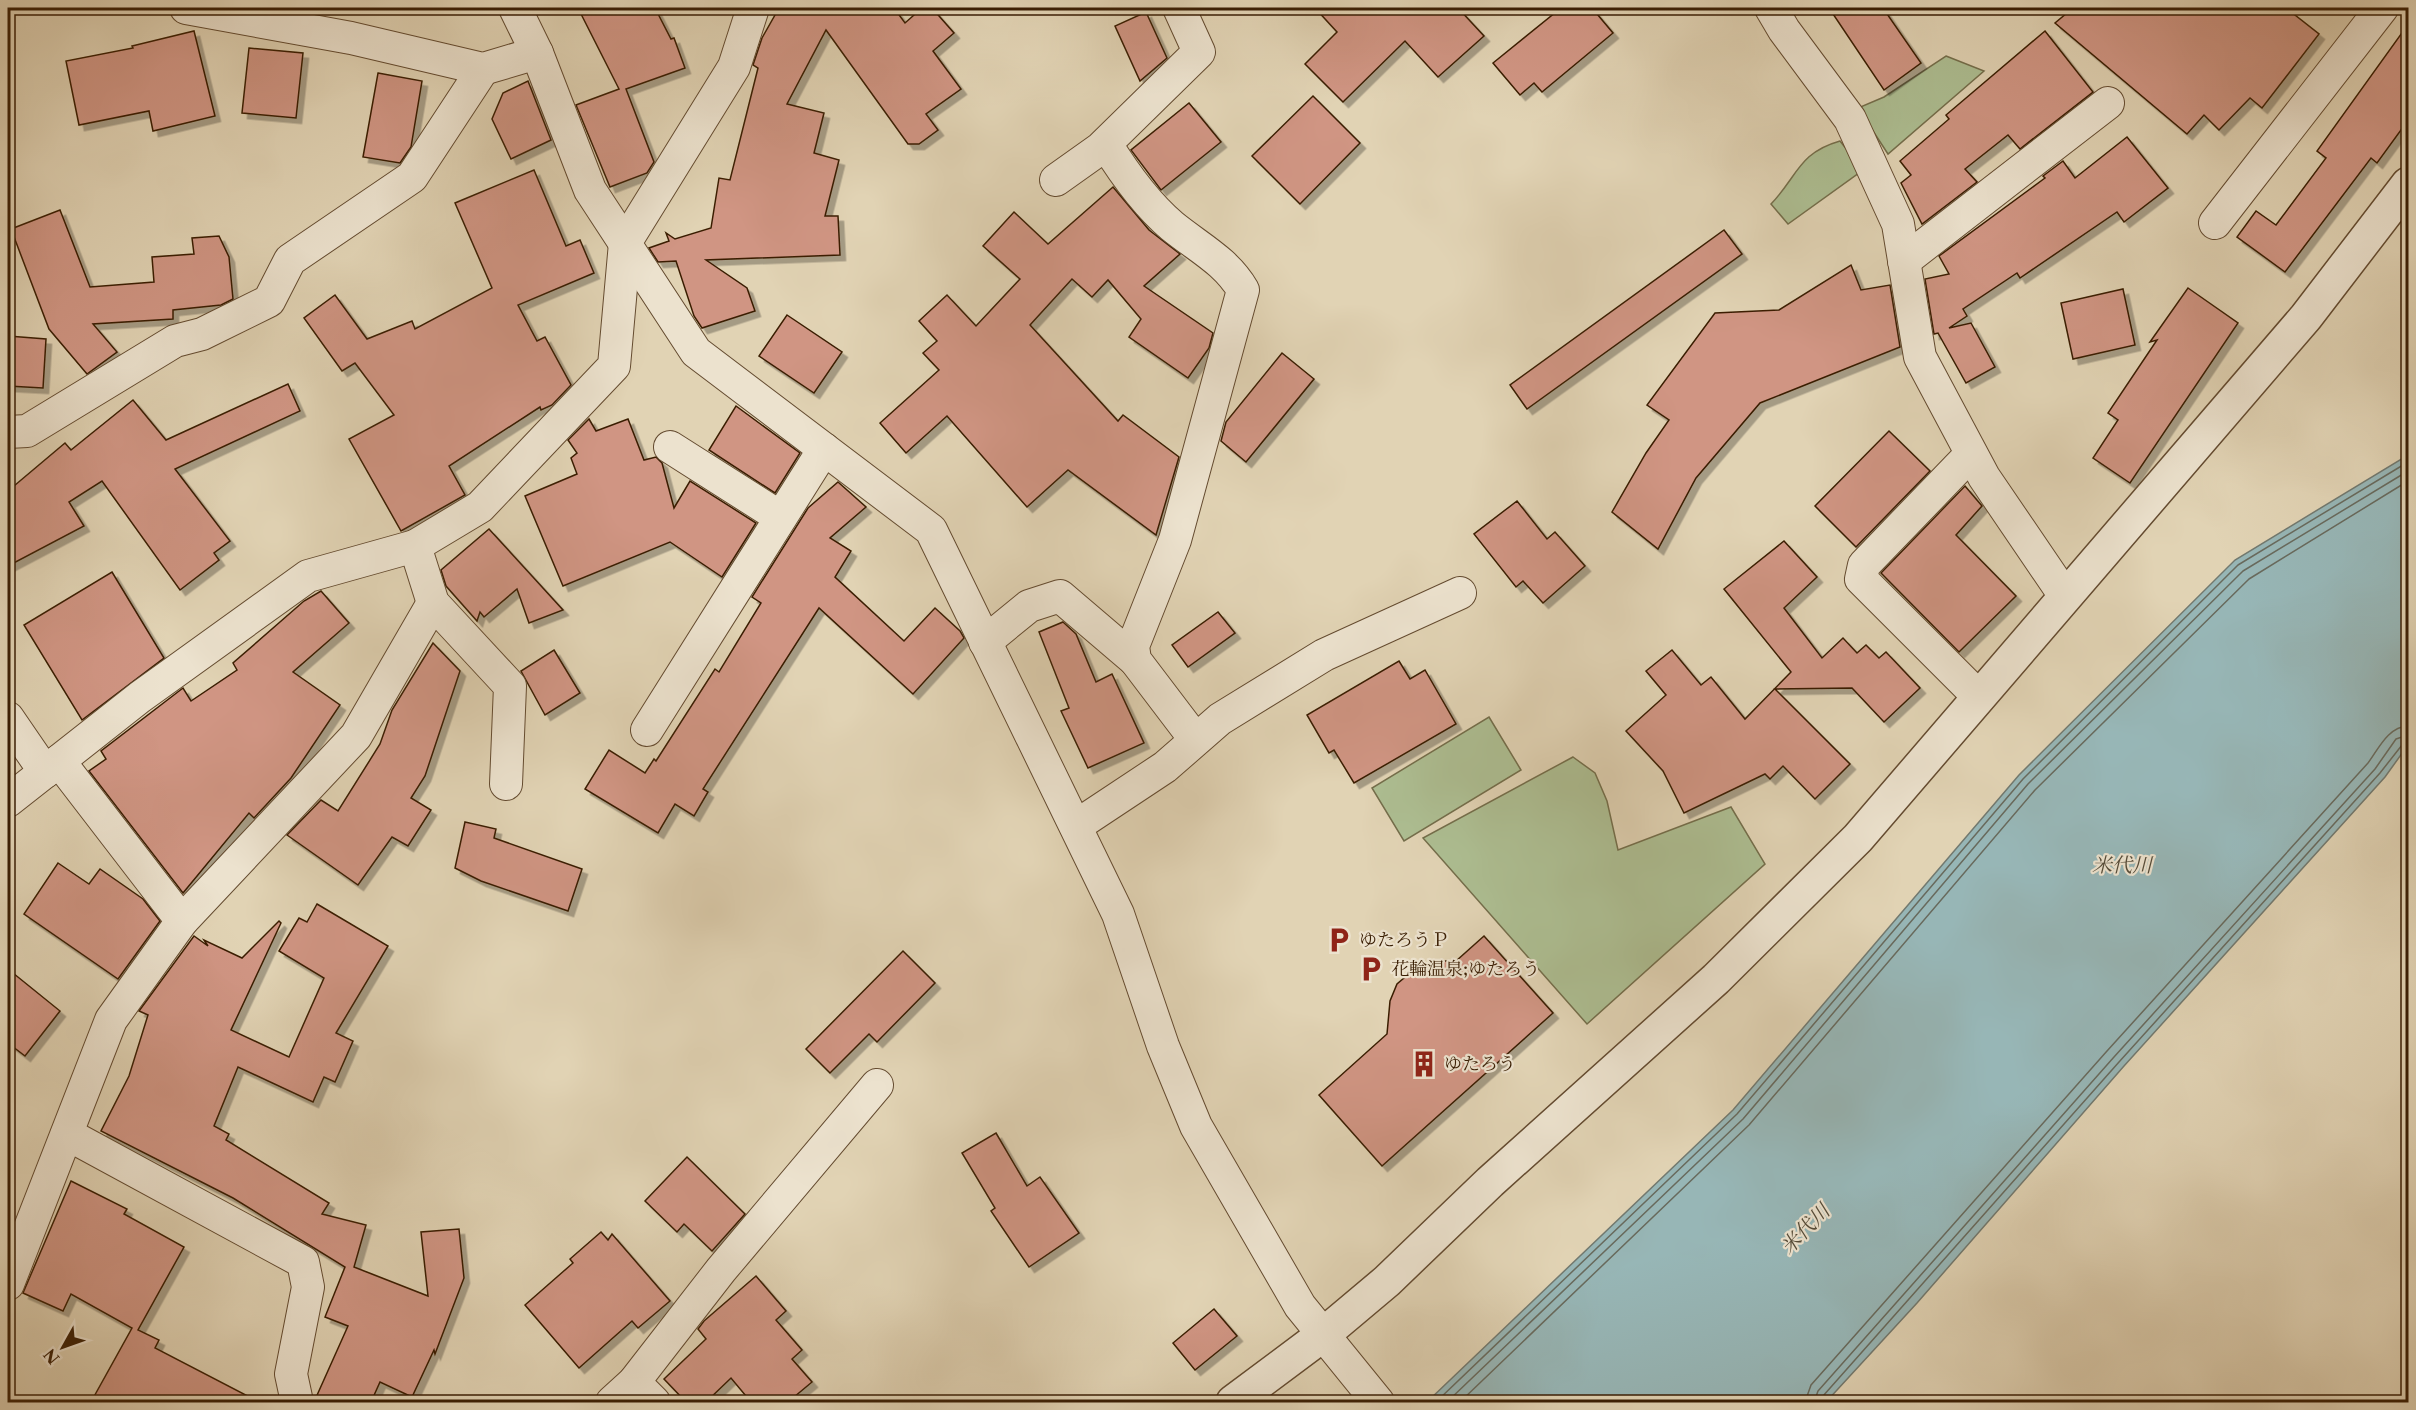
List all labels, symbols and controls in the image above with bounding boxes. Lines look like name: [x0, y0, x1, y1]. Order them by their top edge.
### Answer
water label: 米代川: [2092, 853, 2154, 877]
parking icon: ゆたろうＰ: [1324, 925, 1354, 955]
place label: ゆたろうＰ: [1359, 929, 1449, 951]
parking icon: 花輪温泉;ゆたろう: [1356, 954, 1386, 984]
place label: 花輪温泉;ゆたろう: [1391, 958, 1540, 980]
building icon: ゆたろう: [1409, 1049, 1439, 1079]
place label: ゆたろう: [1444, 1053, 1516, 1075]
water label: 米代川: [1776, 1198, 1836, 1259]
north arrow: [33, 1317, 93, 1377]
text: N: [39, 1345, 64, 1368]

